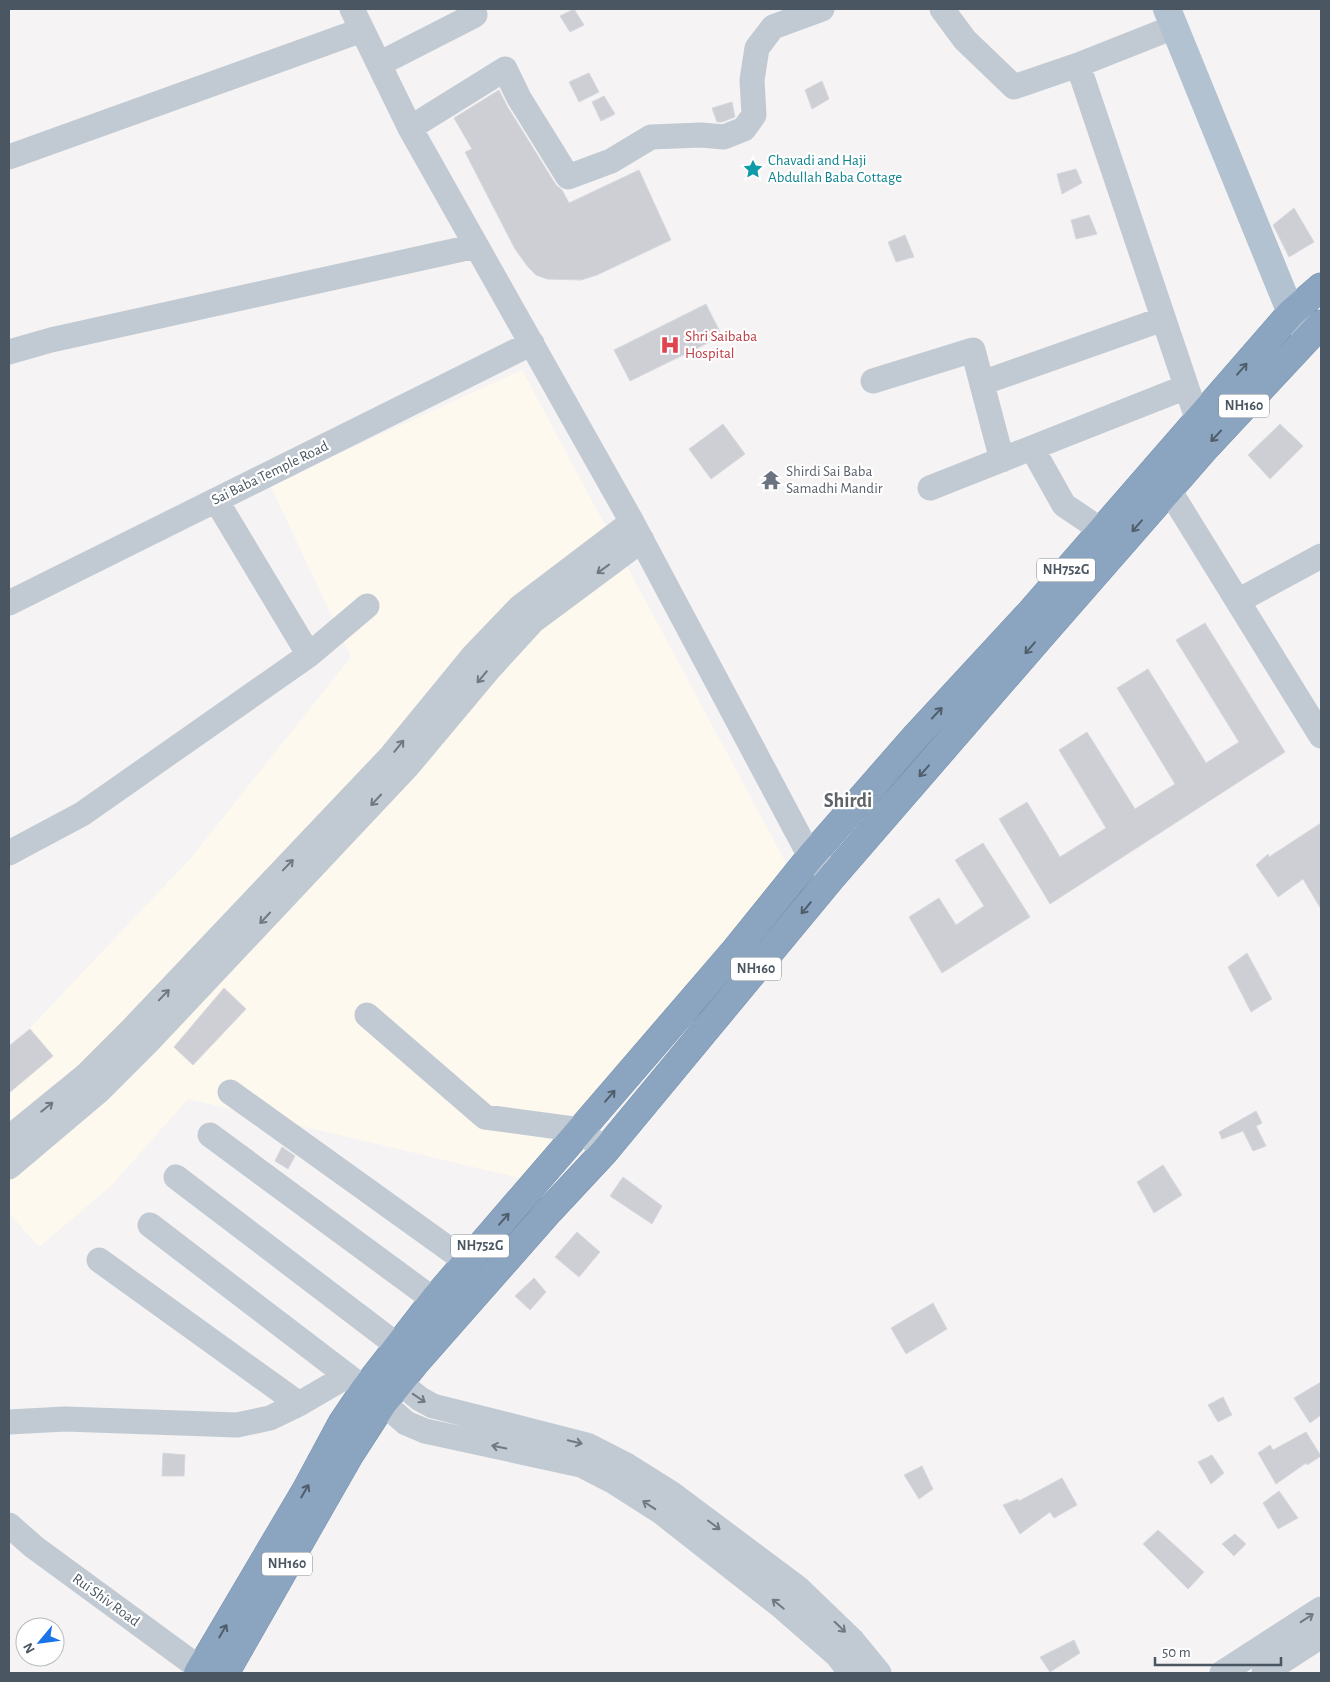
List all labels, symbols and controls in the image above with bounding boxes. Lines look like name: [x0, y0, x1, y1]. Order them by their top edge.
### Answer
place label: Chavadi and Haji Abdullah Baba Cottage: [768, 153, 902, 185]
place icon: Chavadi and Haji Abdullah Baba Cottage: [742, 158, 764, 180]
place label: Shri Saibaba Hospital: [685, 329, 757, 361]
hospital icon: Shri Saibaba Hospital: [659, 334, 681, 356]
one-way arrow: [1237, 363, 1248, 376]
road number: NH160: [1219, 394, 1269, 418]
one-way arrow: [1210, 429, 1222, 442]
street label: Sai Baba Temple Road: [209, 438, 331, 508]
place label: Shirdi Sai Baba Samadhi Mandir: [786, 464, 883, 496]
temple icon: Shirdi Sai Baba Samadhi Mandir: [760, 469, 782, 491]
one-way arrow: [1132, 520, 1143, 533]
road number: NH752G: [1037, 558, 1095, 582]
one-way arrow: [596, 564, 610, 574]
one-way arrow: [1024, 642, 1036, 655]
one-way arrow: [477, 670, 488, 683]
one-way arrow: [931, 707, 943, 720]
one-way arrow: [394, 740, 405, 753]
one-way arrow: [918, 765, 929, 778]
district label: Shirdi: [824, 791, 872, 811]
one-way arrow: [370, 793, 382, 806]
one-way arrow: [282, 858, 294, 871]
one-way arrow: [801, 901, 812, 914]
one-way arrow: [259, 912, 271, 925]
road number: NH160: [731, 958, 781, 981]
one-way arrow: [158, 989, 170, 1001]
one-way arrow: [604, 1090, 615, 1103]
one-way arrow: [40, 1101, 53, 1113]
one-way arrow: [498, 1213, 509, 1226]
road number: NH752G: [451, 1234, 509, 1258]
one-way arrow: [412, 1393, 426, 1403]
one-way arrow: [567, 1438, 583, 1447]
one-way arrow: [492, 1442, 508, 1452]
one-way arrow: [301, 1485, 311, 1499]
one-way arrow: [643, 1499, 657, 1509]
one-way arrow: [707, 1520, 721, 1530]
road number: NH160: [262, 1552, 312, 1576]
street label: Rui Shiv Road: [70, 1571, 142, 1629]
one-way arrow: [772, 1598, 785, 1609]
one-way arrow: [1299, 1613, 1313, 1623]
north arrow: [15, 1617, 65, 1667]
one-way arrow: [833, 1621, 846, 1633]
one-way arrow: [218, 1624, 228, 1639]
scale bar: [1155, 1634, 1281, 1666]
text: N: [21, 1640, 38, 1655]
text: 50 m: [1162, 1645, 1191, 1660]

